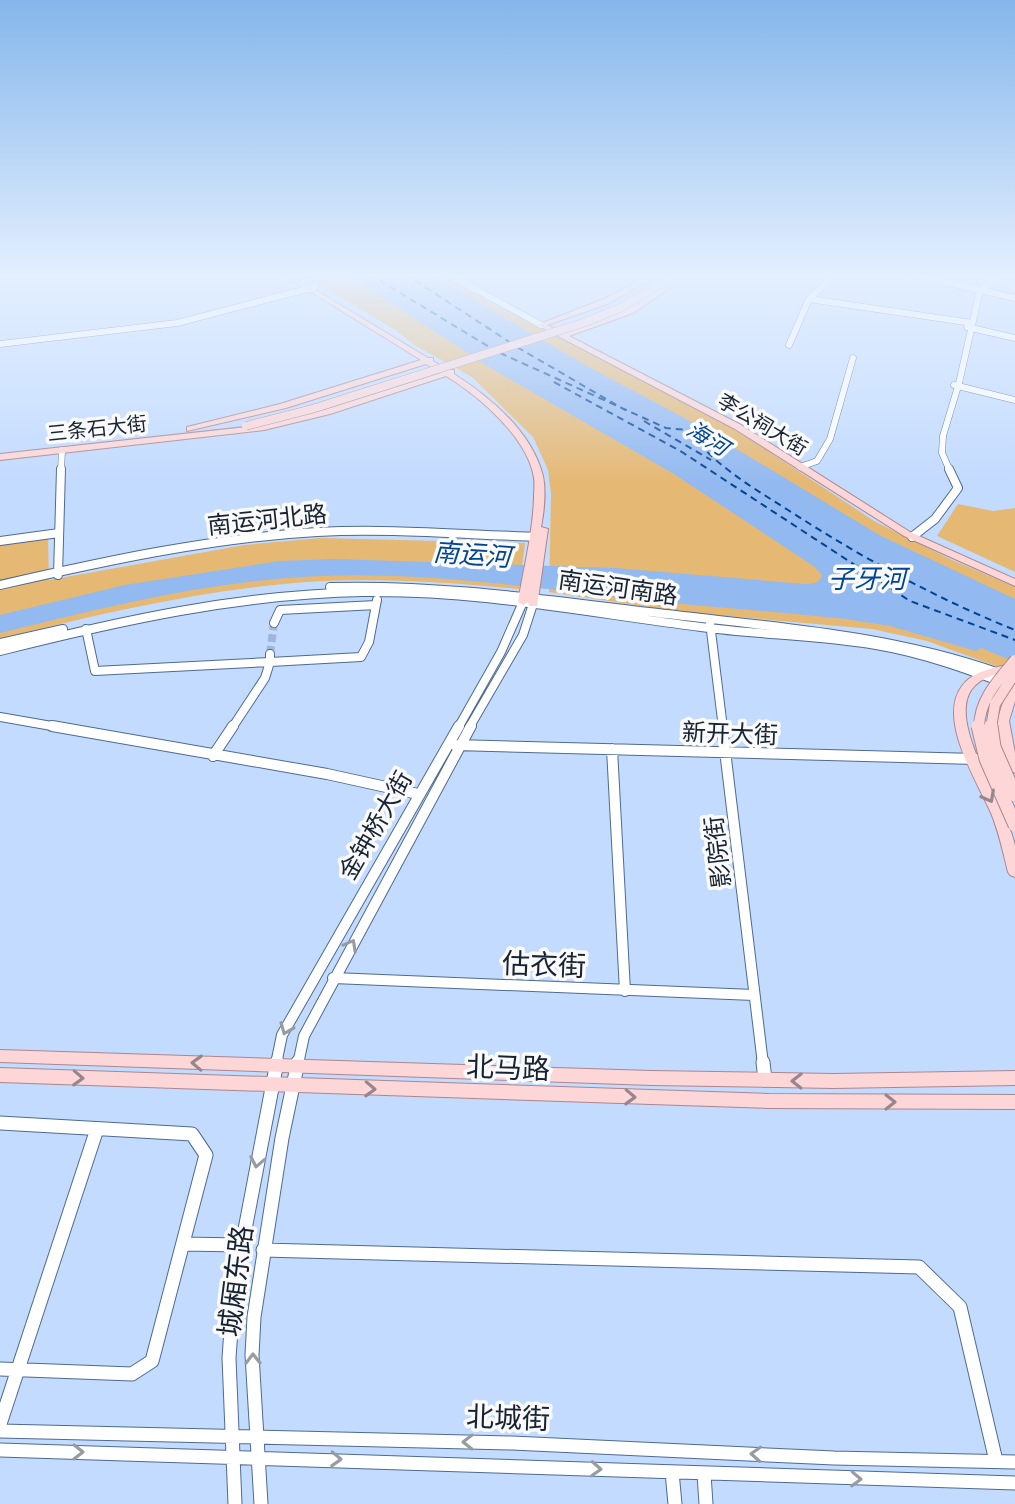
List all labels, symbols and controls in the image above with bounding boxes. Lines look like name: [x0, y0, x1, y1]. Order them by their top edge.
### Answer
street label: 李公祠大街: [714, 388, 812, 460]
street label: 三条石大街: [46, 410, 148, 446]
water label: 海河: [682, 414, 737, 464]
street label: 南运河北路: [206, 498, 328, 540]
water label: 南运河: [432, 535, 517, 574]
water label: 子牙河: [828, 562, 911, 595]
street label: 南运河南路: [556, 564, 680, 610]
street label: 新开大街: [682, 716, 778, 750]
street label: 金钟桥大街: [332, 766, 418, 884]
one-way arrow: [979, 788, 995, 803]
street label: 影院街: [698, 814, 736, 890]
one-way arrow: [341, 940, 357, 954]
street label: 估衣街: [501, 945, 587, 983]
one-way arrow: [279, 1021, 296, 1035]
street label: 北马路: [465, 1048, 551, 1086]
one-way arrow: [190, 1054, 203, 1072]
one-way arrow: [72, 1069, 85, 1086]
one-way arrow: [790, 1072, 803, 1089]
one-way arrow: [364, 1080, 377, 1098]
one-way arrow: [624, 1088, 637, 1105]
one-way arrow: [884, 1093, 897, 1111]
one-way arrow: [249, 1156, 266, 1169]
street label: 城厢东路: [211, 1223, 259, 1339]
one-way arrow: [244, 1352, 261, 1365]
street label: 北城街: [465, 1398, 551, 1436]
one-way arrow: [461, 1433, 474, 1451]
one-way arrow: [72, 1443, 85, 1460]
one-way arrow: [749, 1446, 762, 1463]
one-way arrow: [330, 1451, 343, 1468]
one-way arrow: [590, 1460, 603, 1477]
one-way arrow: [850, 1470, 863, 1487]

